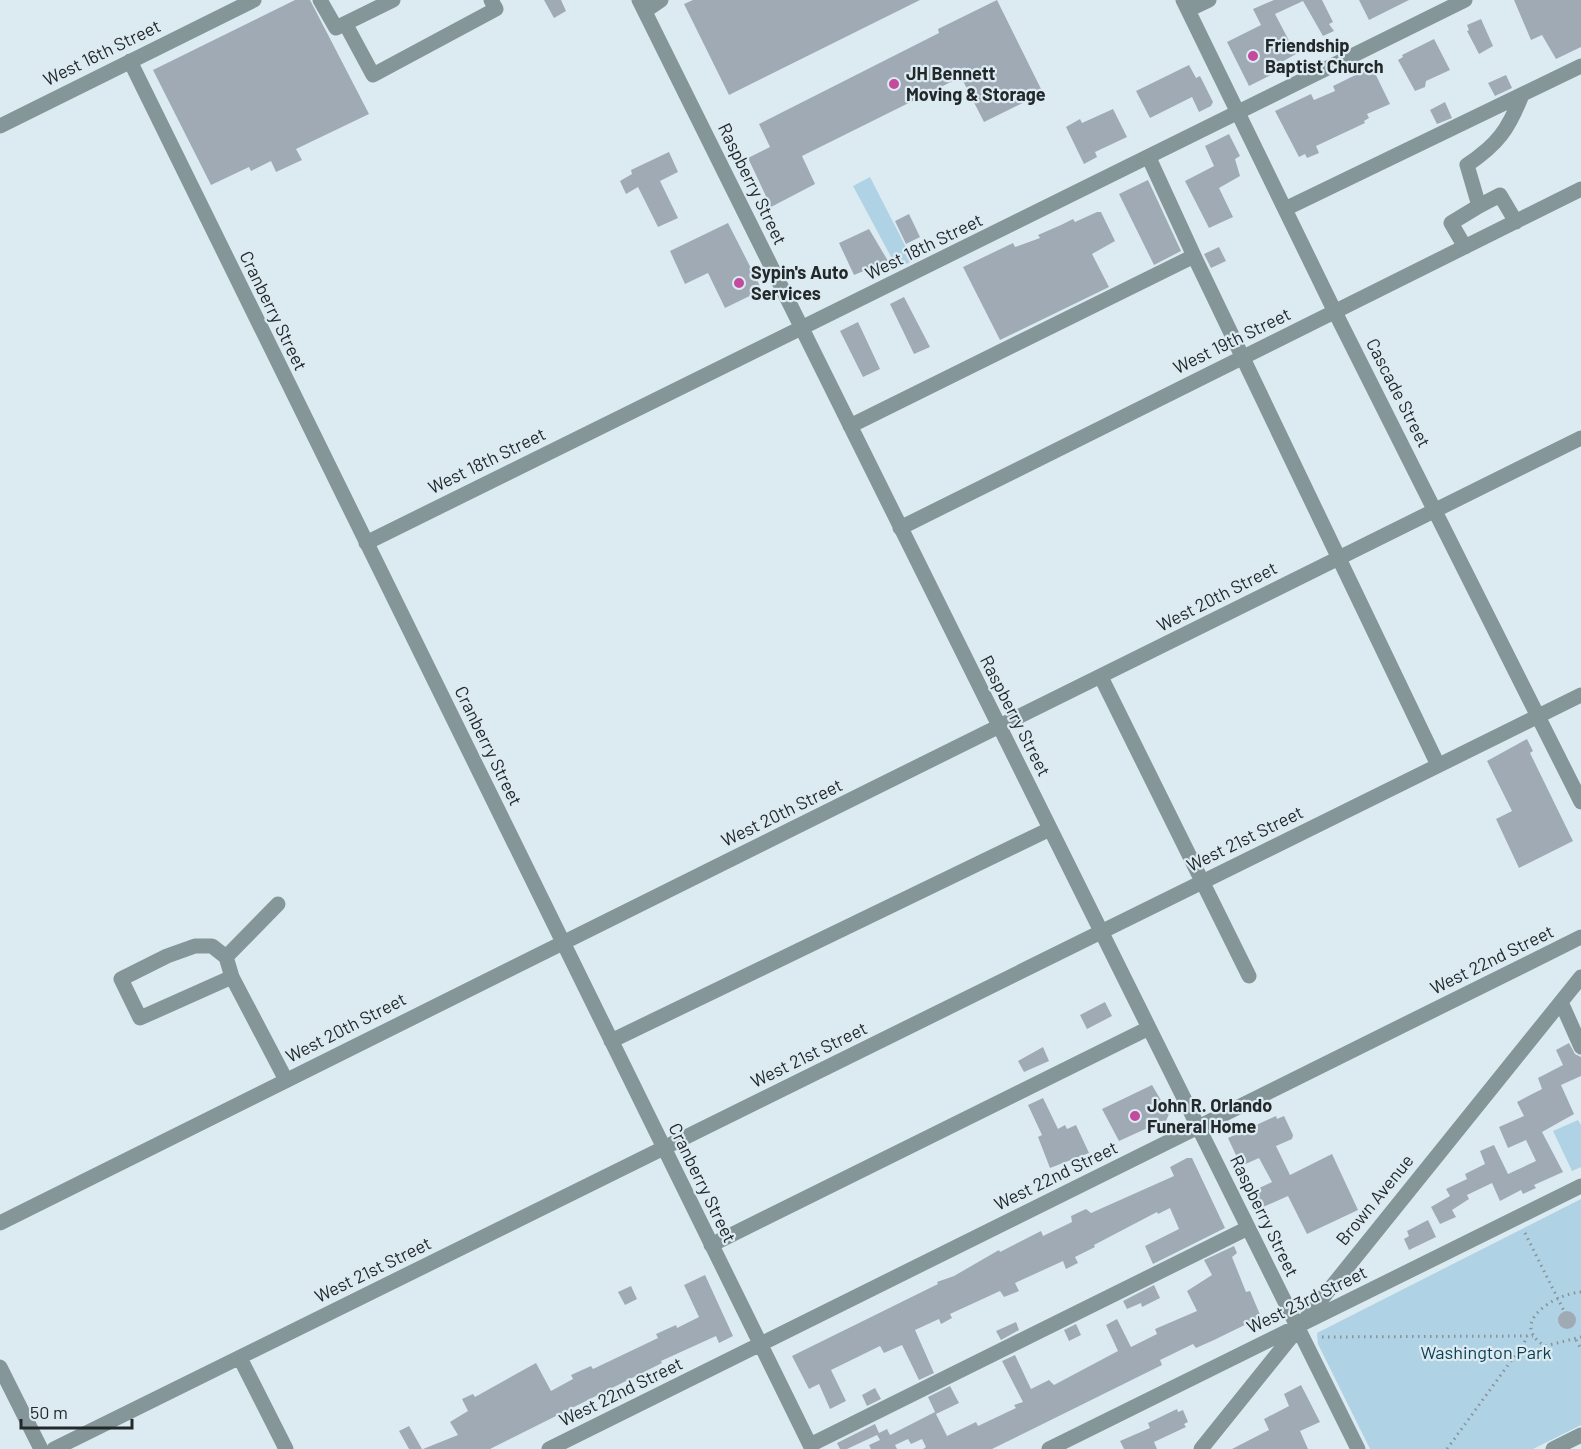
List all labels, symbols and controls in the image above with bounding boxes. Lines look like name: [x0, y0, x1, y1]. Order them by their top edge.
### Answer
street label: West 16th Street: [39, 14, 164, 90]
place label: Friendship Baptist Church: [1265, 34, 1384, 77]
marker: Friendship Baptist Church: [1246, 49, 1260, 63]
place label: JH Bennett Moving & Storage: [906, 62, 1046, 105]
marker: JH Bennett Moving & Storage: [887, 77, 901, 91]
street label: Raspberry Street: [714, 119, 792, 248]
street label: West 18th Street: [861, 208, 986, 284]
street label: Cranberry Street: [235, 247, 312, 374]
place label: Sypin's Auto Services: [751, 261, 849, 304]
marker: Sypin's Auto Services: [732, 276, 746, 290]
street label: West 19th Street: [1169, 302, 1294, 378]
street label: Cascade Street: [1362, 334, 1436, 451]
street label: West 18th Street: [424, 422, 549, 498]
street label: West 20th Street: [1153, 556, 1280, 636]
street label: Raspberry Street: [976, 651, 1056, 780]
street label: Cranberry Street: [450, 682, 527, 809]
street label: West 20th Street: [717, 773, 846, 851]
street label: West 21st Street: [1183, 800, 1306, 876]
street label: West 22nd Street: [1426, 920, 1557, 998]
street label: West 20th Street: [282, 987, 409, 1067]
street label: West 21st Street: [747, 1016, 870, 1092]
place label: John R. Orlando Funeral Home: [1147, 1094, 1272, 1137]
marker: John R. Orlando Funeral Home: [1128, 1109, 1142, 1123]
street label: Cranberry Street: [664, 1119, 741, 1246]
street label: West 22nd Street: [990, 1136, 1121, 1214]
street label: Brown Avenue: [1331, 1149, 1418, 1249]
street label: Raspberry Street: [1226, 1151, 1304, 1280]
street label: West 21st Street: [311, 1231, 434, 1307]
street label: West 23rd Street: [1243, 1261, 1370, 1338]
park label: Washington Park: [1420, 1341, 1552, 1363]
street label: West 22nd Street: [555, 1352, 686, 1430]
scale bar: [21, 1392, 132, 1430]
text: 50 m: [30, 1401, 68, 1423]

